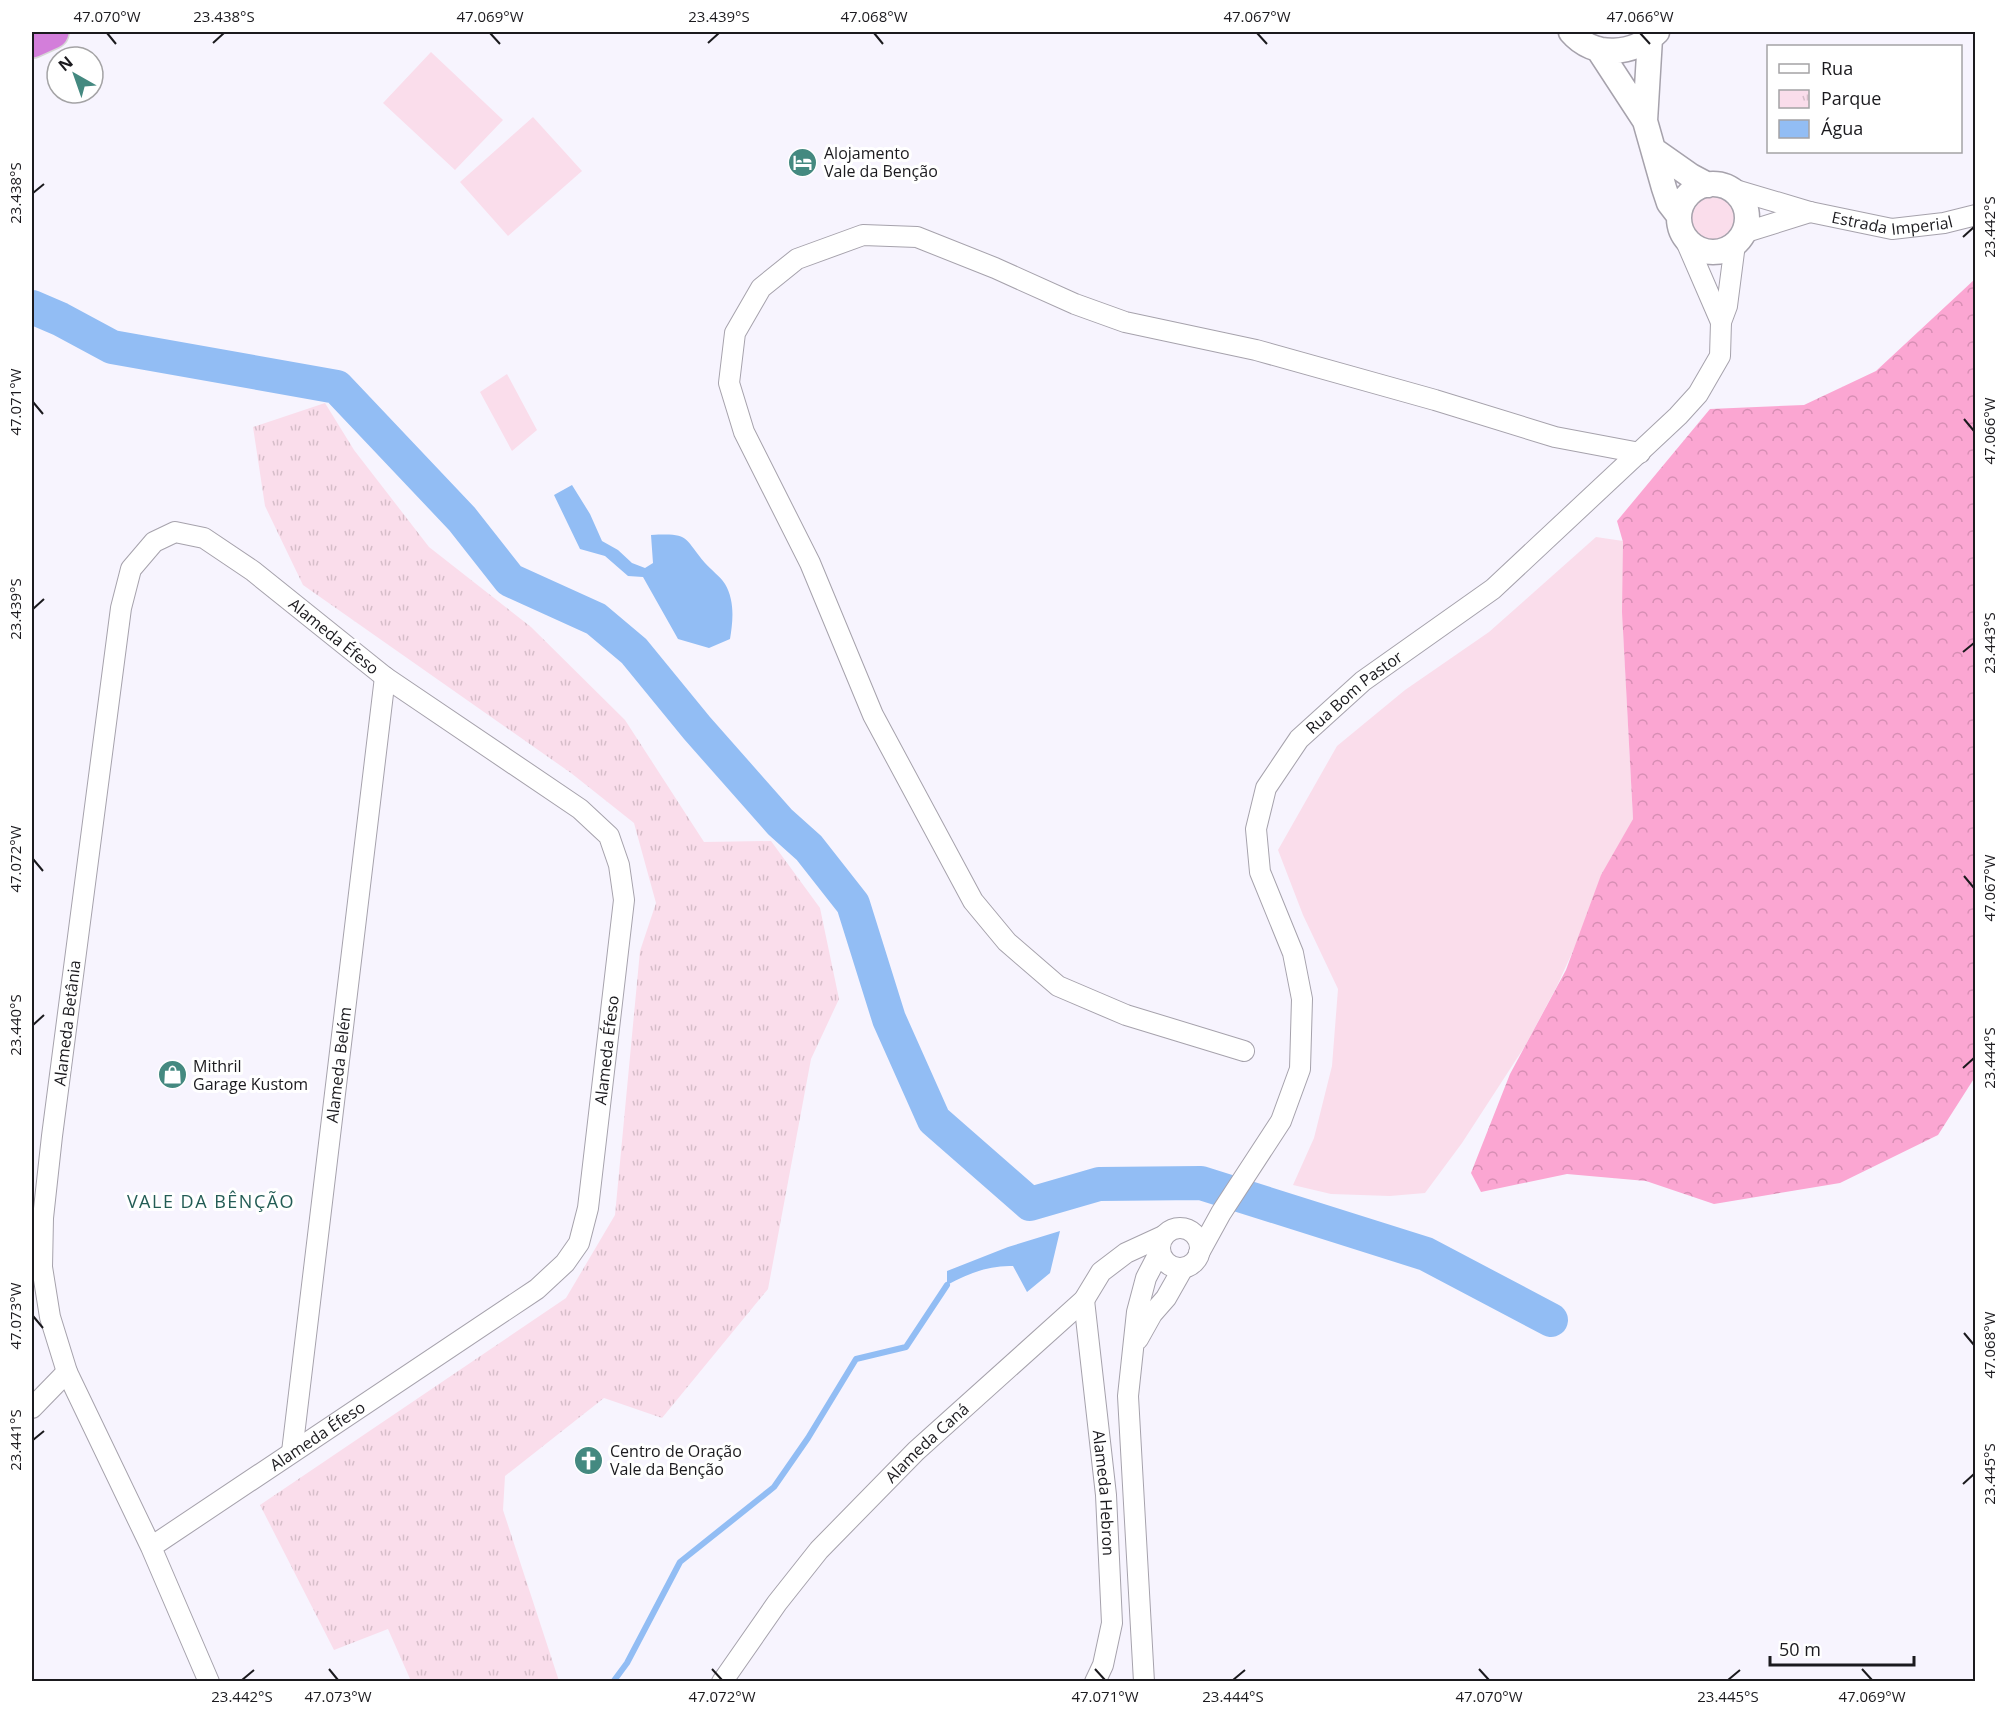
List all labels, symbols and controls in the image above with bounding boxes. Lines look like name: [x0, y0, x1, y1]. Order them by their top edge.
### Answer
text: 47.070°W: [73, 6, 141, 26]
text: 23.438°S: [193, 6, 255, 26]
text: 47.069°W: [456, 6, 524, 26]
text: 23.439°S: [688, 6, 750, 26]
text: 47.068°W: [840, 6, 908, 26]
text: 47.067°W: [1223, 6, 1291, 26]
text: 47.066°W: [1606, 6, 1674, 26]
north arrow: [45, 45, 105, 105]
legend: [1767, 45, 1962, 153]
text: N: [53, 51, 77, 76]
text: Rua: [1821, 56, 1853, 80]
text: Parque: [1821, 86, 1881, 110]
text: Água: [1821, 116, 1863, 140]
place label: Alojamento Vale da Benção: [824, 142, 938, 182]
hotel icon: Alojamento Vale da Benção: [787, 146, 819, 178]
text: 23.438°S: [5, 162, 25, 224]
text: 23.442°S: [1979, 196, 1999, 258]
street label: Estrada Imperial: [1830, 206, 1955, 240]
text: 47.071°W: [5, 368, 25, 436]
text: 47.066°W: [1979, 397, 1999, 465]
text: 23.439°S: [5, 578, 25, 640]
street label: Alameda Éfeso: [284, 593, 384, 679]
text: 23.443°S: [1979, 612, 1999, 674]
street label: Rua Bom Pastor: [1301, 645, 1407, 739]
text: 47.072°W: [5, 825, 25, 893]
text: 47.067°W: [1979, 854, 1999, 922]
street label: Alameda Betânia: [48, 959, 86, 1087]
text: 23.440°S: [5, 994, 25, 1056]
street label: Alameda Éfeso: [589, 994, 624, 1106]
street label: Alameda Belém: [321, 1005, 356, 1124]
text: 23.444°S: [1979, 1027, 1999, 1089]
place label: Mithril Garage Kustom: [193, 1055, 308, 1095]
shop icon: Mithril Garage Kustom: [156, 1059, 188, 1091]
district label: VALE DA BÊNÇÃO: [127, 1189, 295, 1213]
text: 47.073°W: [5, 1282, 25, 1350]
text: 47.068°W: [1979, 1311, 1999, 1379]
street label: Alameda Éfeso: [265, 1396, 369, 1476]
street label: Alameda Caná: [880, 1398, 973, 1487]
text: 23.441°S: [5, 1409, 25, 1471]
street label: Alameda Hebron: [1088, 1429, 1120, 1556]
place label: Centro de Oração Vale da Benção: [610, 1440, 742, 1480]
text: 23.445°S: [1979, 1443, 1999, 1505]
church icon: Centro de Oração Vale da Benção: [573, 1444, 605, 1476]
scale bar: [1770, 1629, 1914, 1667]
text: 50 m: [1779, 1637, 1821, 1661]
text: 23.442°S: [211, 1686, 273, 1706]
text: 47.073°W: [304, 1686, 372, 1706]
text: 47.072°W: [688, 1686, 756, 1706]
text: 47.071°W: [1071, 1686, 1139, 1706]
text: 23.444°S: [1202, 1686, 1264, 1706]
text: 47.070°W: [1455, 1686, 1523, 1706]
text: 23.445°S: [1697, 1686, 1759, 1706]
text: 47.069°W: [1838, 1686, 1906, 1706]

